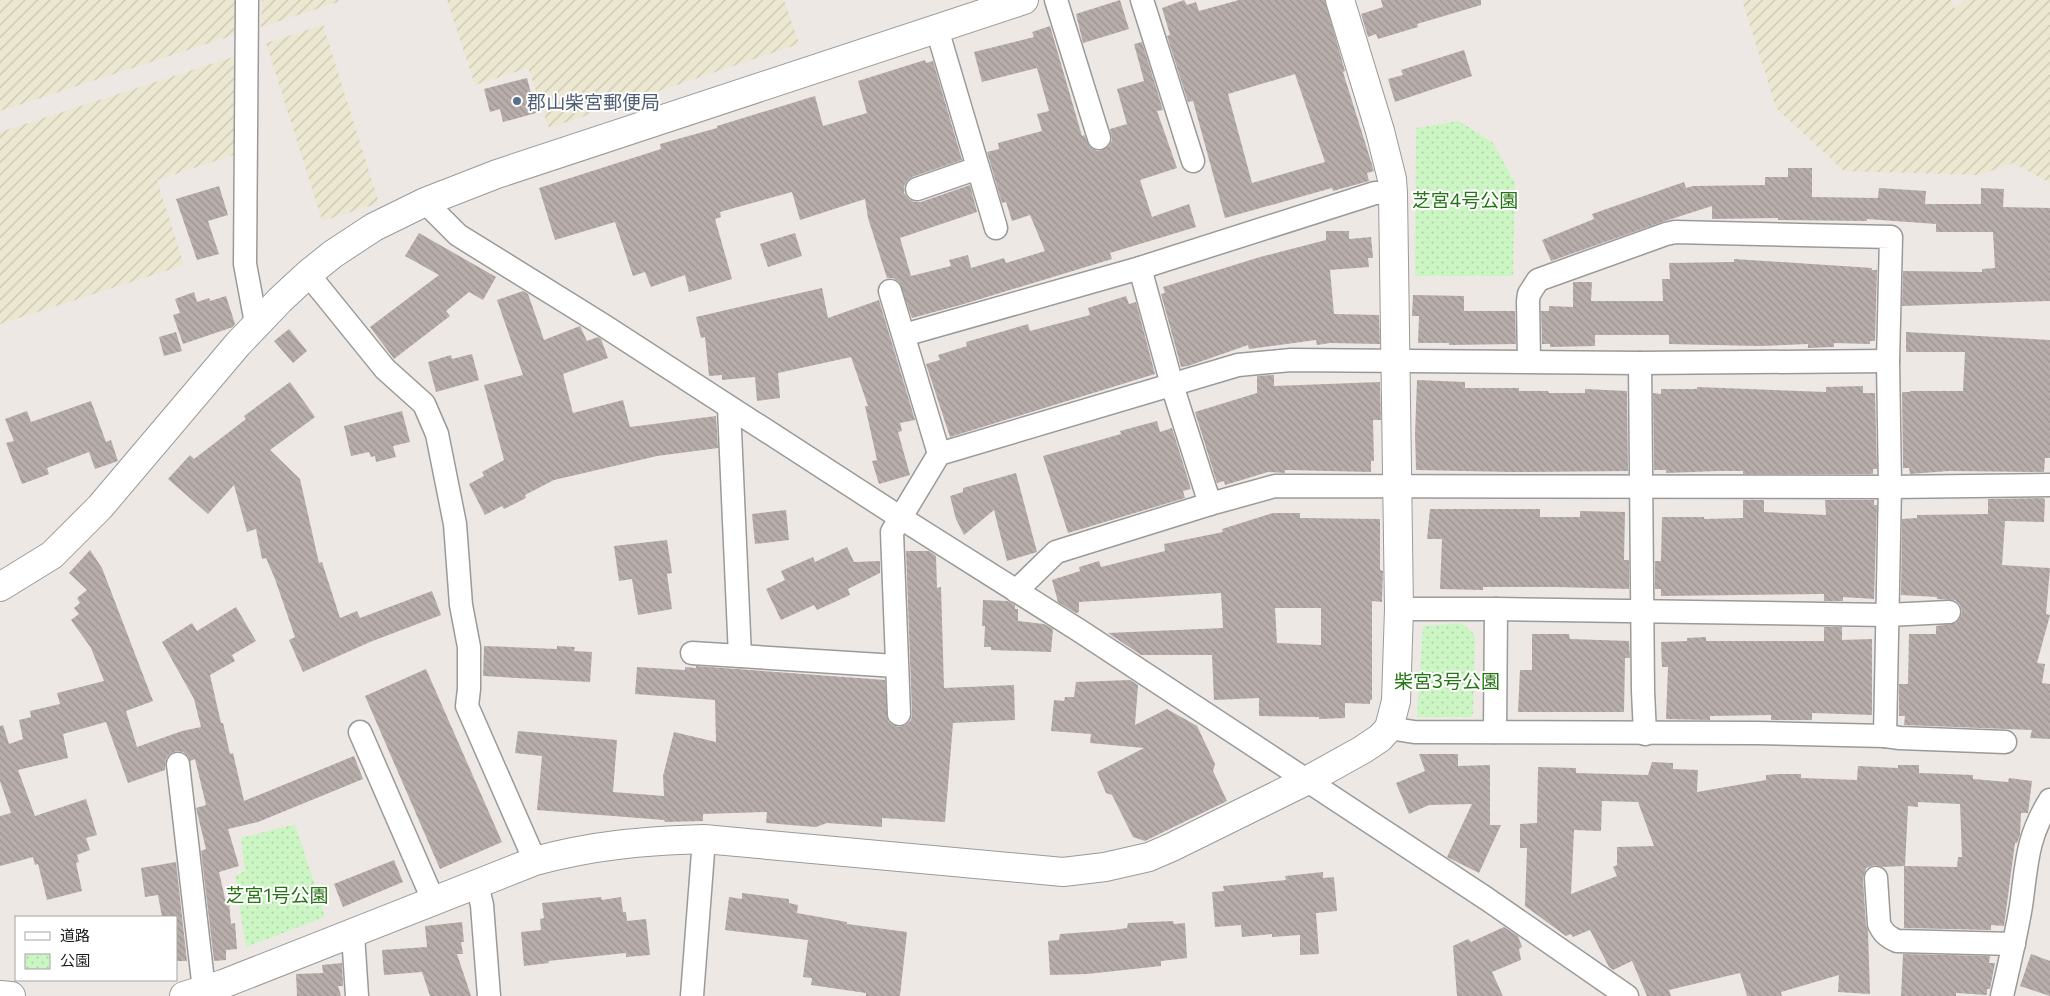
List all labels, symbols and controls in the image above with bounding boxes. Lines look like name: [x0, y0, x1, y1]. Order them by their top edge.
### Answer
place label: 郡山柴宮郵便局: [527, 90, 660, 113]
marker: 郡山柴宮郵便局: [511, 95, 523, 107]
park label: 芝宮4号公園: [1412, 188, 1518, 211]
park label: 柴宮3号公園: [1394, 669, 1500, 692]
park label: 芝宮1号公園: [225, 883, 329, 906]
legend: [15, 916, 178, 981]
text: 道路: [60, 926, 90, 944]
text: 公園: [60, 951, 90, 969]

